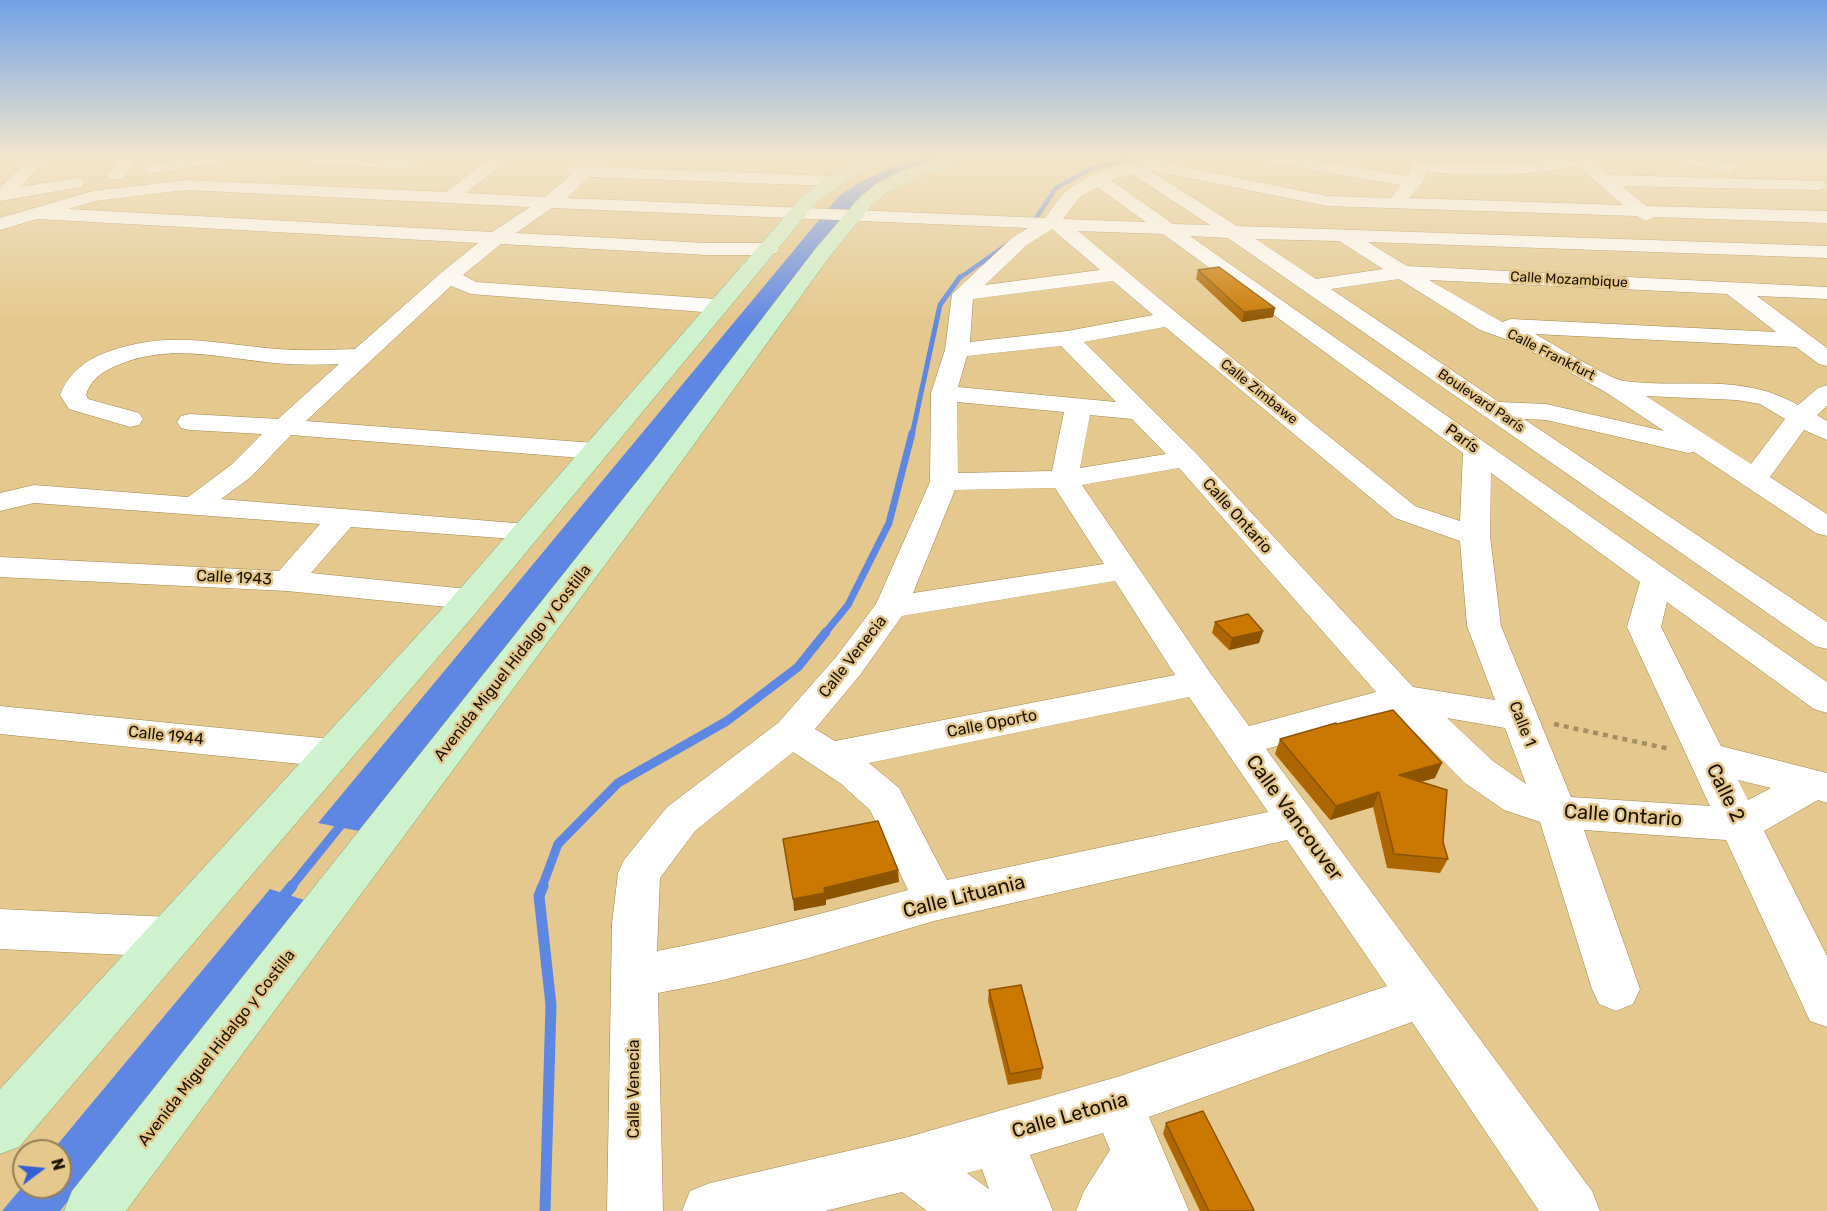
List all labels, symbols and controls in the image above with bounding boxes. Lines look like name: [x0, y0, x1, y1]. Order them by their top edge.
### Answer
street label: Calle Mozambique: [1510, 269, 1628, 291]
street label: Calle Frankfurt: [1504, 326, 1598, 384]
street label: Calle Zimbawe: [1217, 356, 1301, 428]
street label: Boulevard París: [1434, 366, 1528, 436]
street label: París: [1441, 420, 1483, 458]
street label: Calle Ontario: [1198, 474, 1276, 558]
street label: Avenida Miguel Hidalgo y Costilla: [430, 561, 596, 765]
street label: Calle 1943: [196, 566, 272, 590]
street label: Calle Venecia: [815, 612, 891, 702]
street label: Calle 1: [1504, 699, 1540, 749]
street label: Calle Oporto: [945, 706, 1039, 742]
street label: Calle 1944: [127, 722, 205, 750]
street label: Calle Vancouver: [1240, 751, 1348, 885]
street label: Calle 2: [1701, 760, 1749, 826]
street label: Calle Ontario: [1563, 800, 1683, 832]
street label: Calle Lituania: [900, 870, 1028, 924]
street label: Avenida Miguel Hidalgo y Costilla: [134, 946, 300, 1150]
street label: Calle Venecia: [624, 1040, 644, 1138]
street label: Calle Letonia: [1009, 1088, 1131, 1144]
north arrow: [12, 1139, 72, 1199]
text: N: [47, 1156, 69, 1173]

